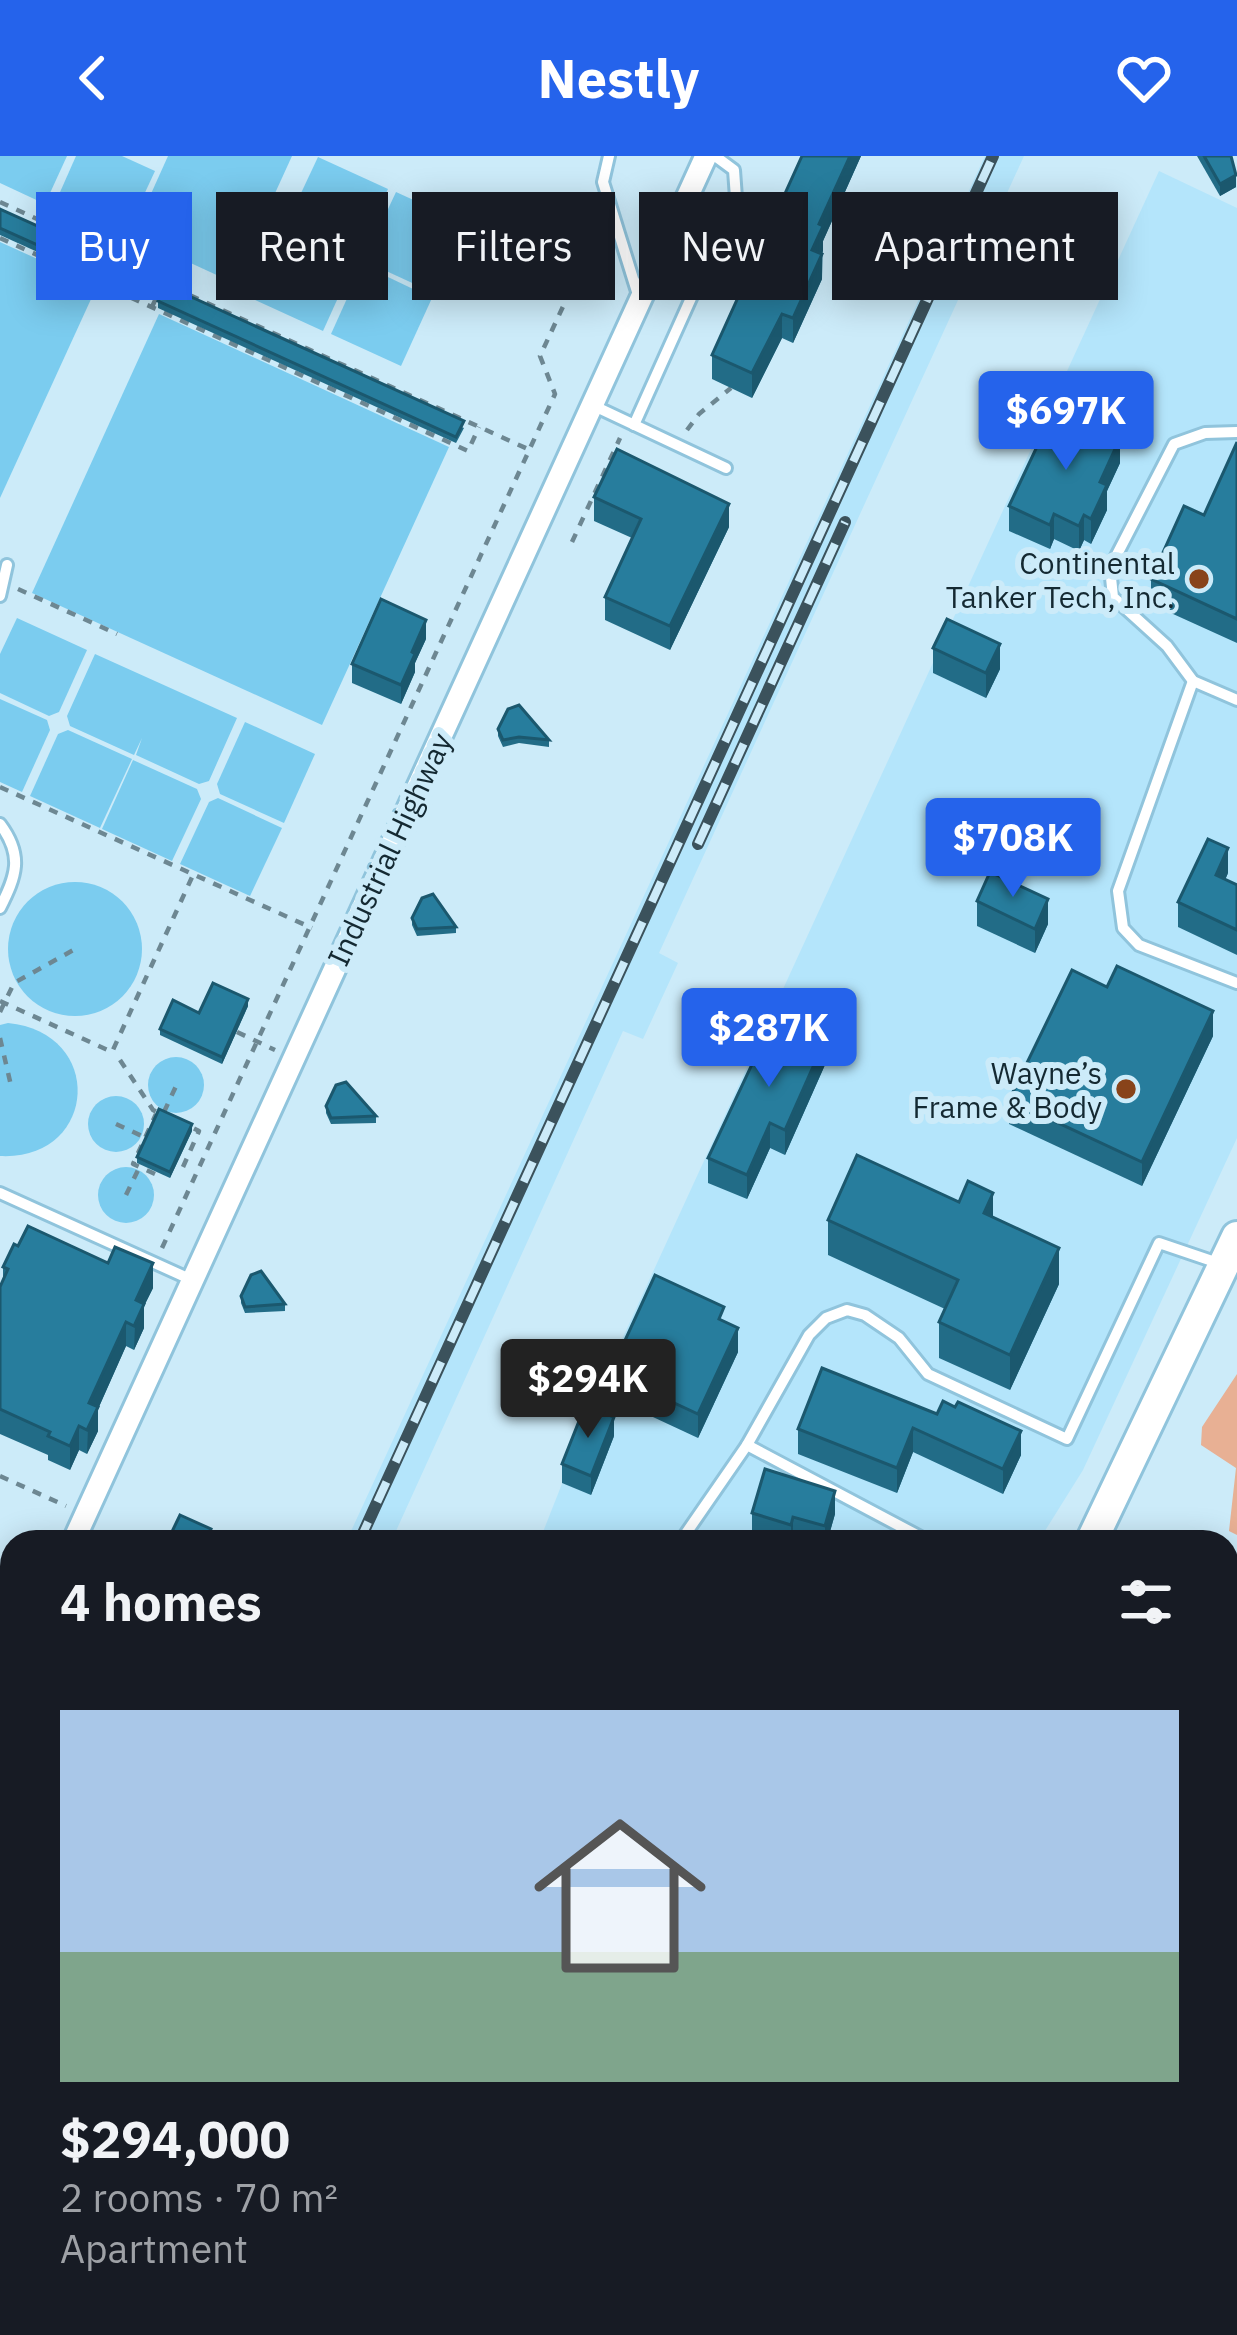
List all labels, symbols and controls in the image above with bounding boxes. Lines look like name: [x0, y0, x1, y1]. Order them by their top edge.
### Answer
text: Nestly: [538, 43, 699, 113]
icon: back: [60, 45, 126, 111]
icon: heart: [1111, 45, 1177, 111]
chip: Buy: [36, 192, 192, 300]
chip: Rent: [216, 192, 388, 300]
chip: Filters: [412, 192, 615, 300]
chip: New: [639, 192, 808, 300]
chip: Apartment: [832, 192, 1118, 300]
pin: $697K: [982, 371, 1150, 473]
text: $697K: [1006, 384, 1126, 435]
place label: Continental Tanker Tech, Inc.: [946, 543, 1175, 616]
marker: Continental Tanker Tech, Inc.: [1186, 566, 1212, 592]
street label: Industrial Highway: [318, 726, 460, 972]
pin: $708K: [929, 798, 1097, 900]
text: $708K: [953, 811, 1073, 862]
pin: $287K: [685, 988, 853, 1090]
text: $287K: [709, 1001, 829, 1052]
place label: Wayne’s Frame & Body: [913, 1053, 1102, 1126]
marker: Wayne’s Frame & Body: [1113, 1076, 1139, 1102]
pin: $294K: [504, 1339, 672, 1441]
text: $294K: [528, 1352, 648, 1403]
text: 4 homes: [60, 1569, 262, 1635]
icon: filters: [1113, 1569, 1179, 1635]
icon: home: [512, 1788, 728, 2004]
text: $294,000: [60, 2106, 290, 2172]
text: 2 rooms · 70 m²: [60, 2172, 338, 2223]
text: Apartment: [60, 2223, 248, 2274]

